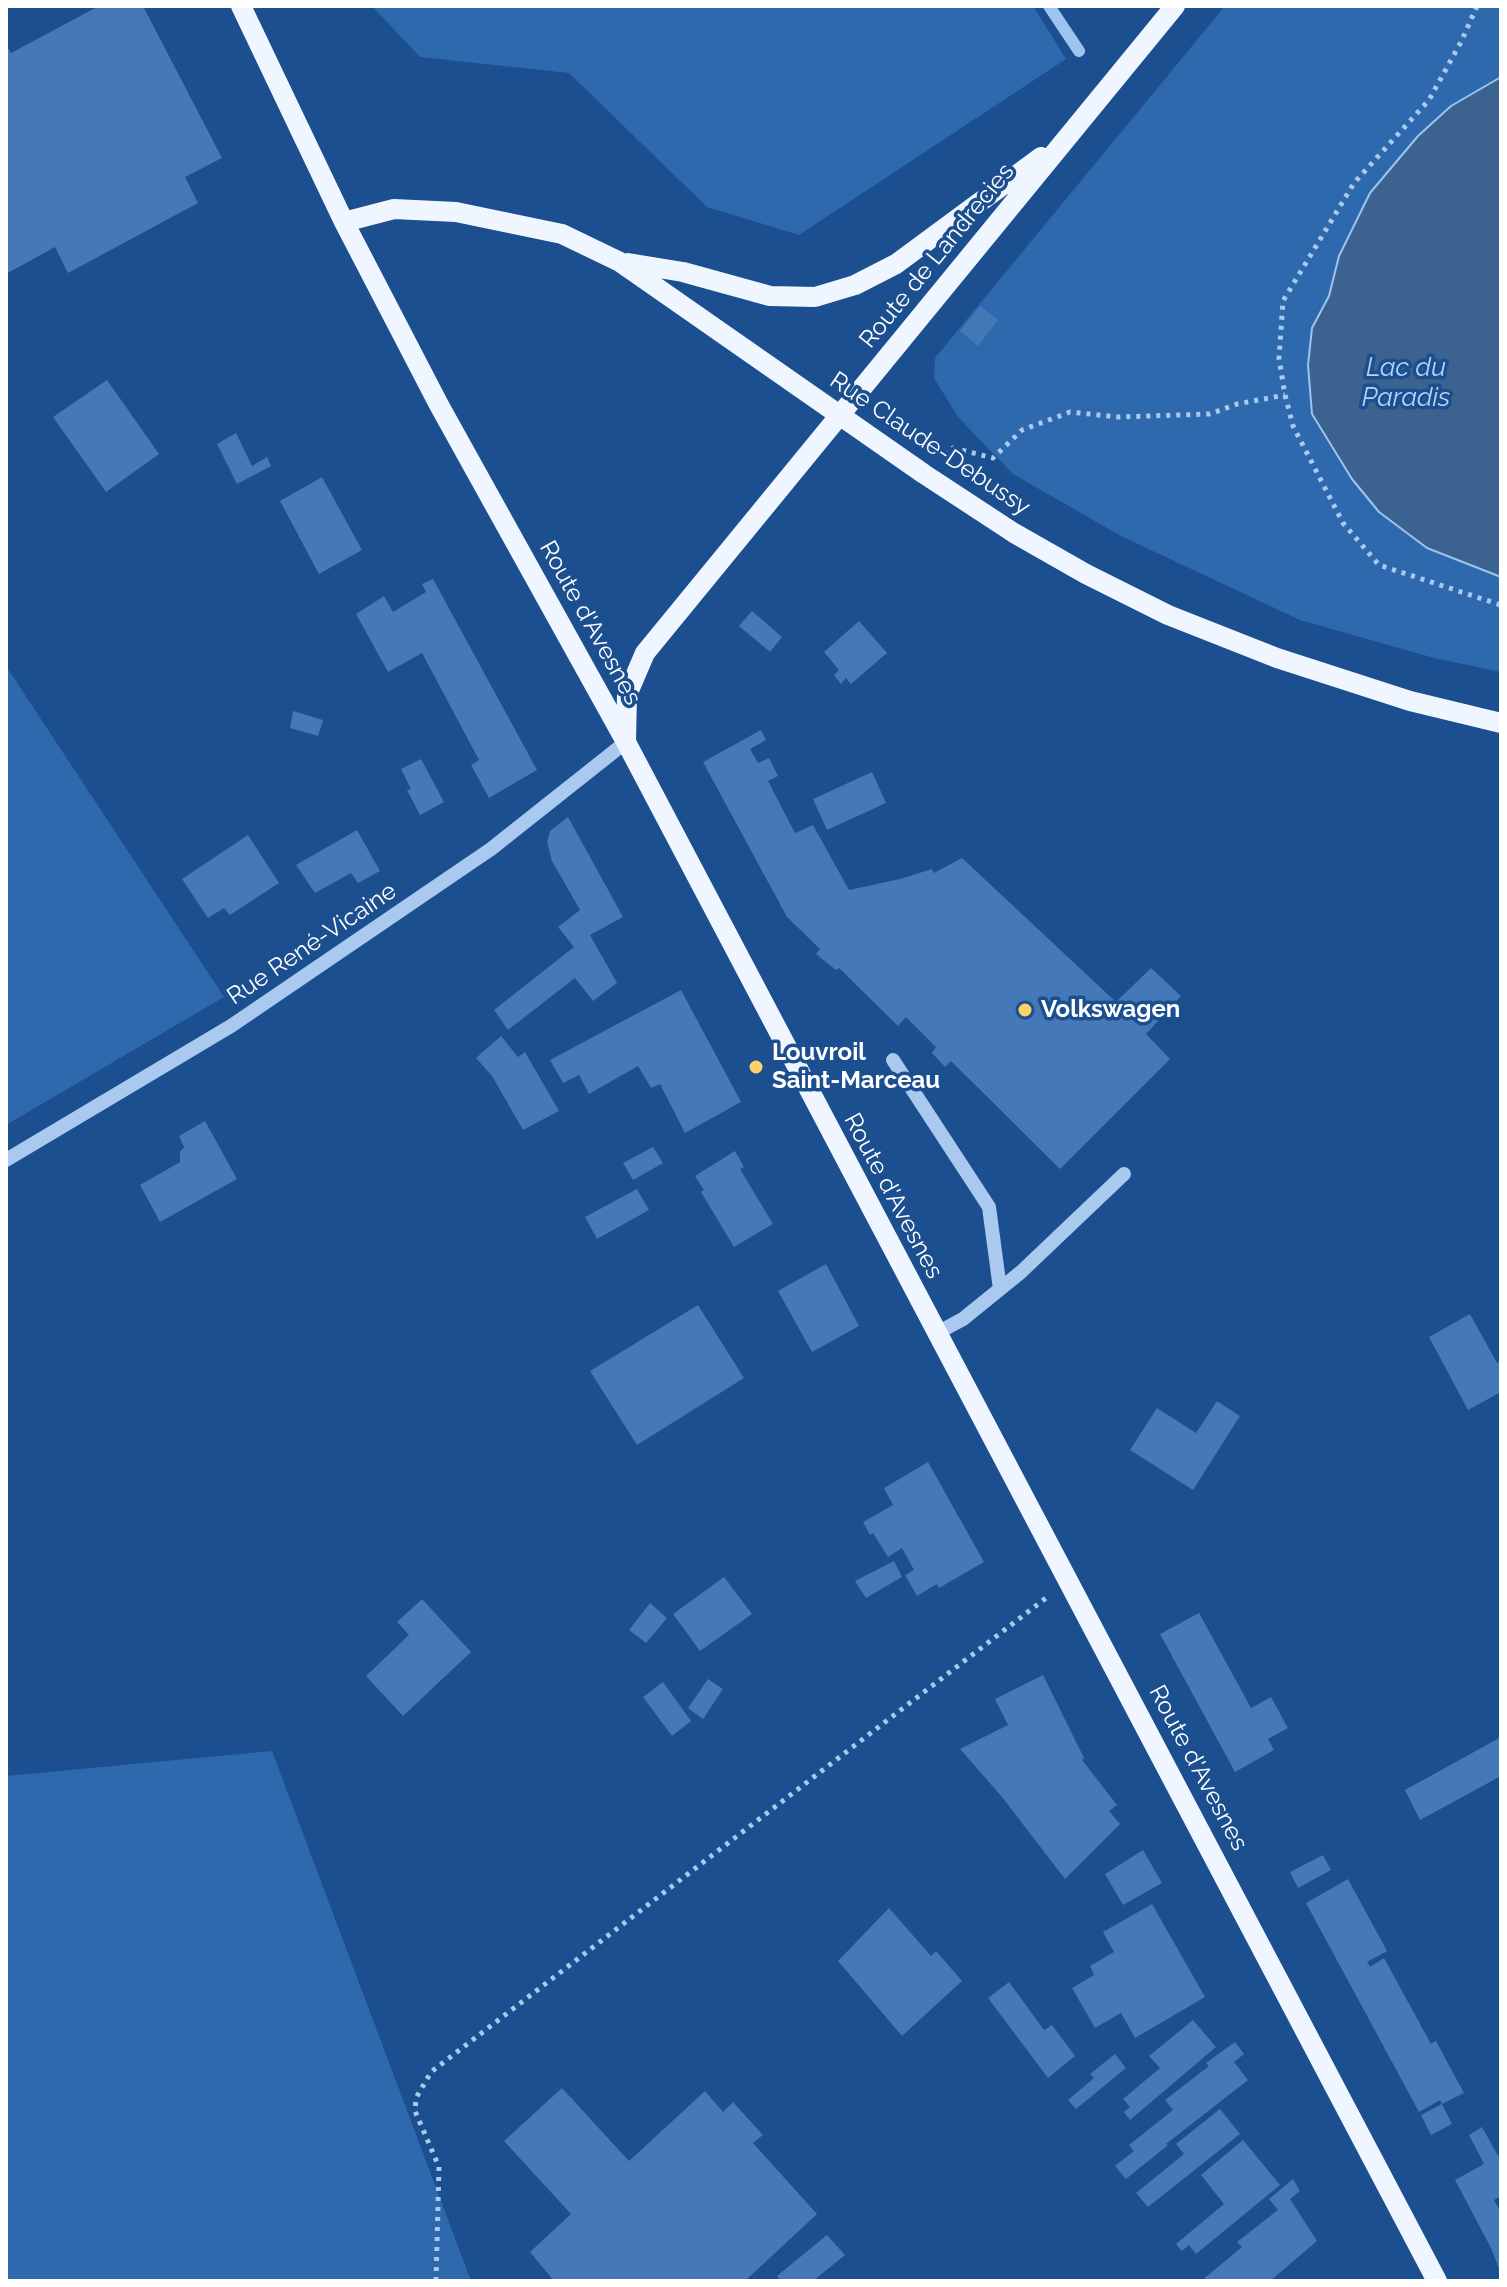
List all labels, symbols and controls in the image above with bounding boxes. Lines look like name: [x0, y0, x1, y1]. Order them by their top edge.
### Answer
street label: Route de Landrecies: [854, 158, 1020, 354]
water label: Lac du Paradis: [1362, 352, 1450, 414]
street label: Rue Claude-Debussy: [824, 366, 1036, 522]
street label: Route d'Avesnes: [533, 536, 647, 710]
street label: Rue René-Vicaine: [222, 877, 402, 1011]
place label: Volkswagen: [1041, 996, 1180, 1024]
marker: Volkswagen: [1016, 1001, 1034, 1019]
place label: Louvroil Saint-Marceau: [772, 1039, 940, 1095]
marker: Louvroil Saint-Marceau: [747, 1058, 765, 1076]
street label: Route d'Avesnes: [837, 1108, 949, 1284]
street label: Route d'Avesnes: [1142, 1680, 1254, 1856]

